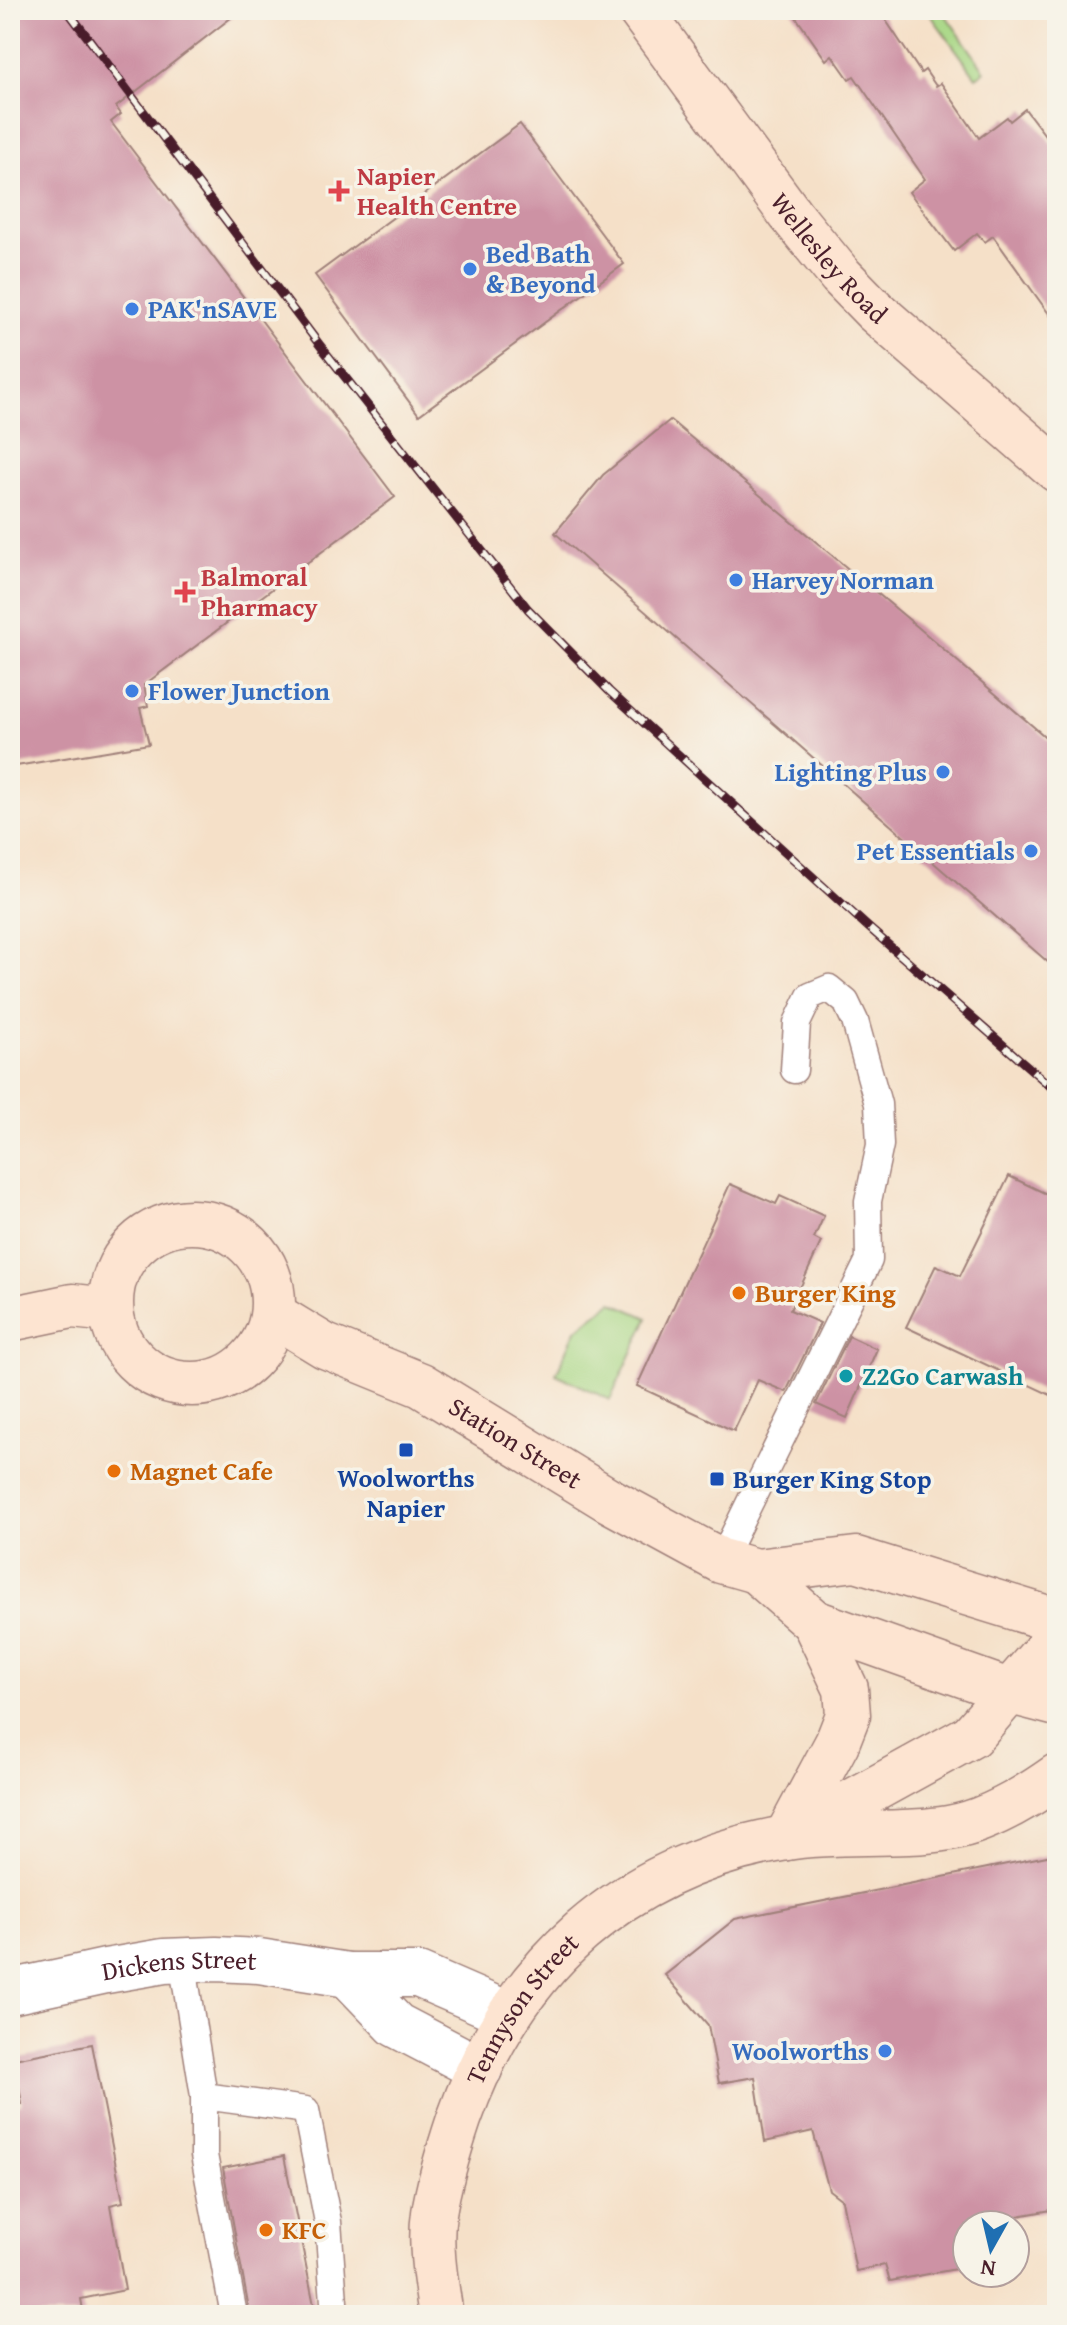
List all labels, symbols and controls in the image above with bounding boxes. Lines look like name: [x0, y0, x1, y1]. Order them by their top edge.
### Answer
place label: Napier Health Centre: [357, 156, 517, 225]
marker: Napier Health Centre: [328, 180, 350, 202]
street label: Wellesley Road: [761, 184, 897, 333]
place label: Bed Bath & Beyond: [486, 234, 596, 303]
marker: Bed Bath & Beyond: [461, 260, 479, 278]
place label: PAK'nSAVE: [148, 289, 277, 328]
marker: PAK'nSAVE: [123, 300, 141, 318]
place label: Balmoral Pharmacy: [201, 557, 318, 626]
place label: Harvey Norman: [752, 560, 935, 599]
marker: Harvey Norman: [727, 571, 745, 589]
marker: Balmoral Pharmacy: [176, 583, 194, 601]
place label: Flower Junction: [148, 671, 331, 710]
marker: Flower Junction: [123, 682, 141, 700]
place label: Lighting Plus: [774, 752, 927, 791]
marker: Lighting Plus: [934, 763, 952, 781]
place label: Pet Essentials: [857, 831, 1015, 870]
marker: Pet Essentials: [1022, 842, 1040, 860]
place label: Burger King: [755, 1273, 896, 1312]
marker: Burger King: [730, 1284, 748, 1302]
place label: Z2Go Carwash: [862, 1356, 1024, 1395]
marker: Z2Go Carwash: [837, 1367, 855, 1385]
street label: Station Street: [441, 1387, 590, 1498]
marker: Woolworths Napier: [397, 1441, 415, 1459]
place label: Magnet Cafe: [130, 1451, 273, 1490]
place label: Woolworths Napier: [337, 1458, 475, 1527]
place label: Burger King Stop: [733, 1459, 932, 1498]
marker: Magnet Cafe: [105, 1462, 123, 1480]
marker: Burger King Stop: [708, 1470, 726, 1488]
street label: Tennyson Street: [455, 1923, 587, 2090]
street label: Dickens Street: [99, 1939, 258, 1990]
place label: Woolworths: [732, 2031, 869, 2070]
marker: Woolworths: [876, 2042, 894, 2060]
north arrow: [951, 2209, 1031, 2289]
place label: KFC: [282, 2210, 327, 2249]
marker: KFC: [257, 2221, 275, 2239]
text: N: [978, 2252, 998, 2286]

